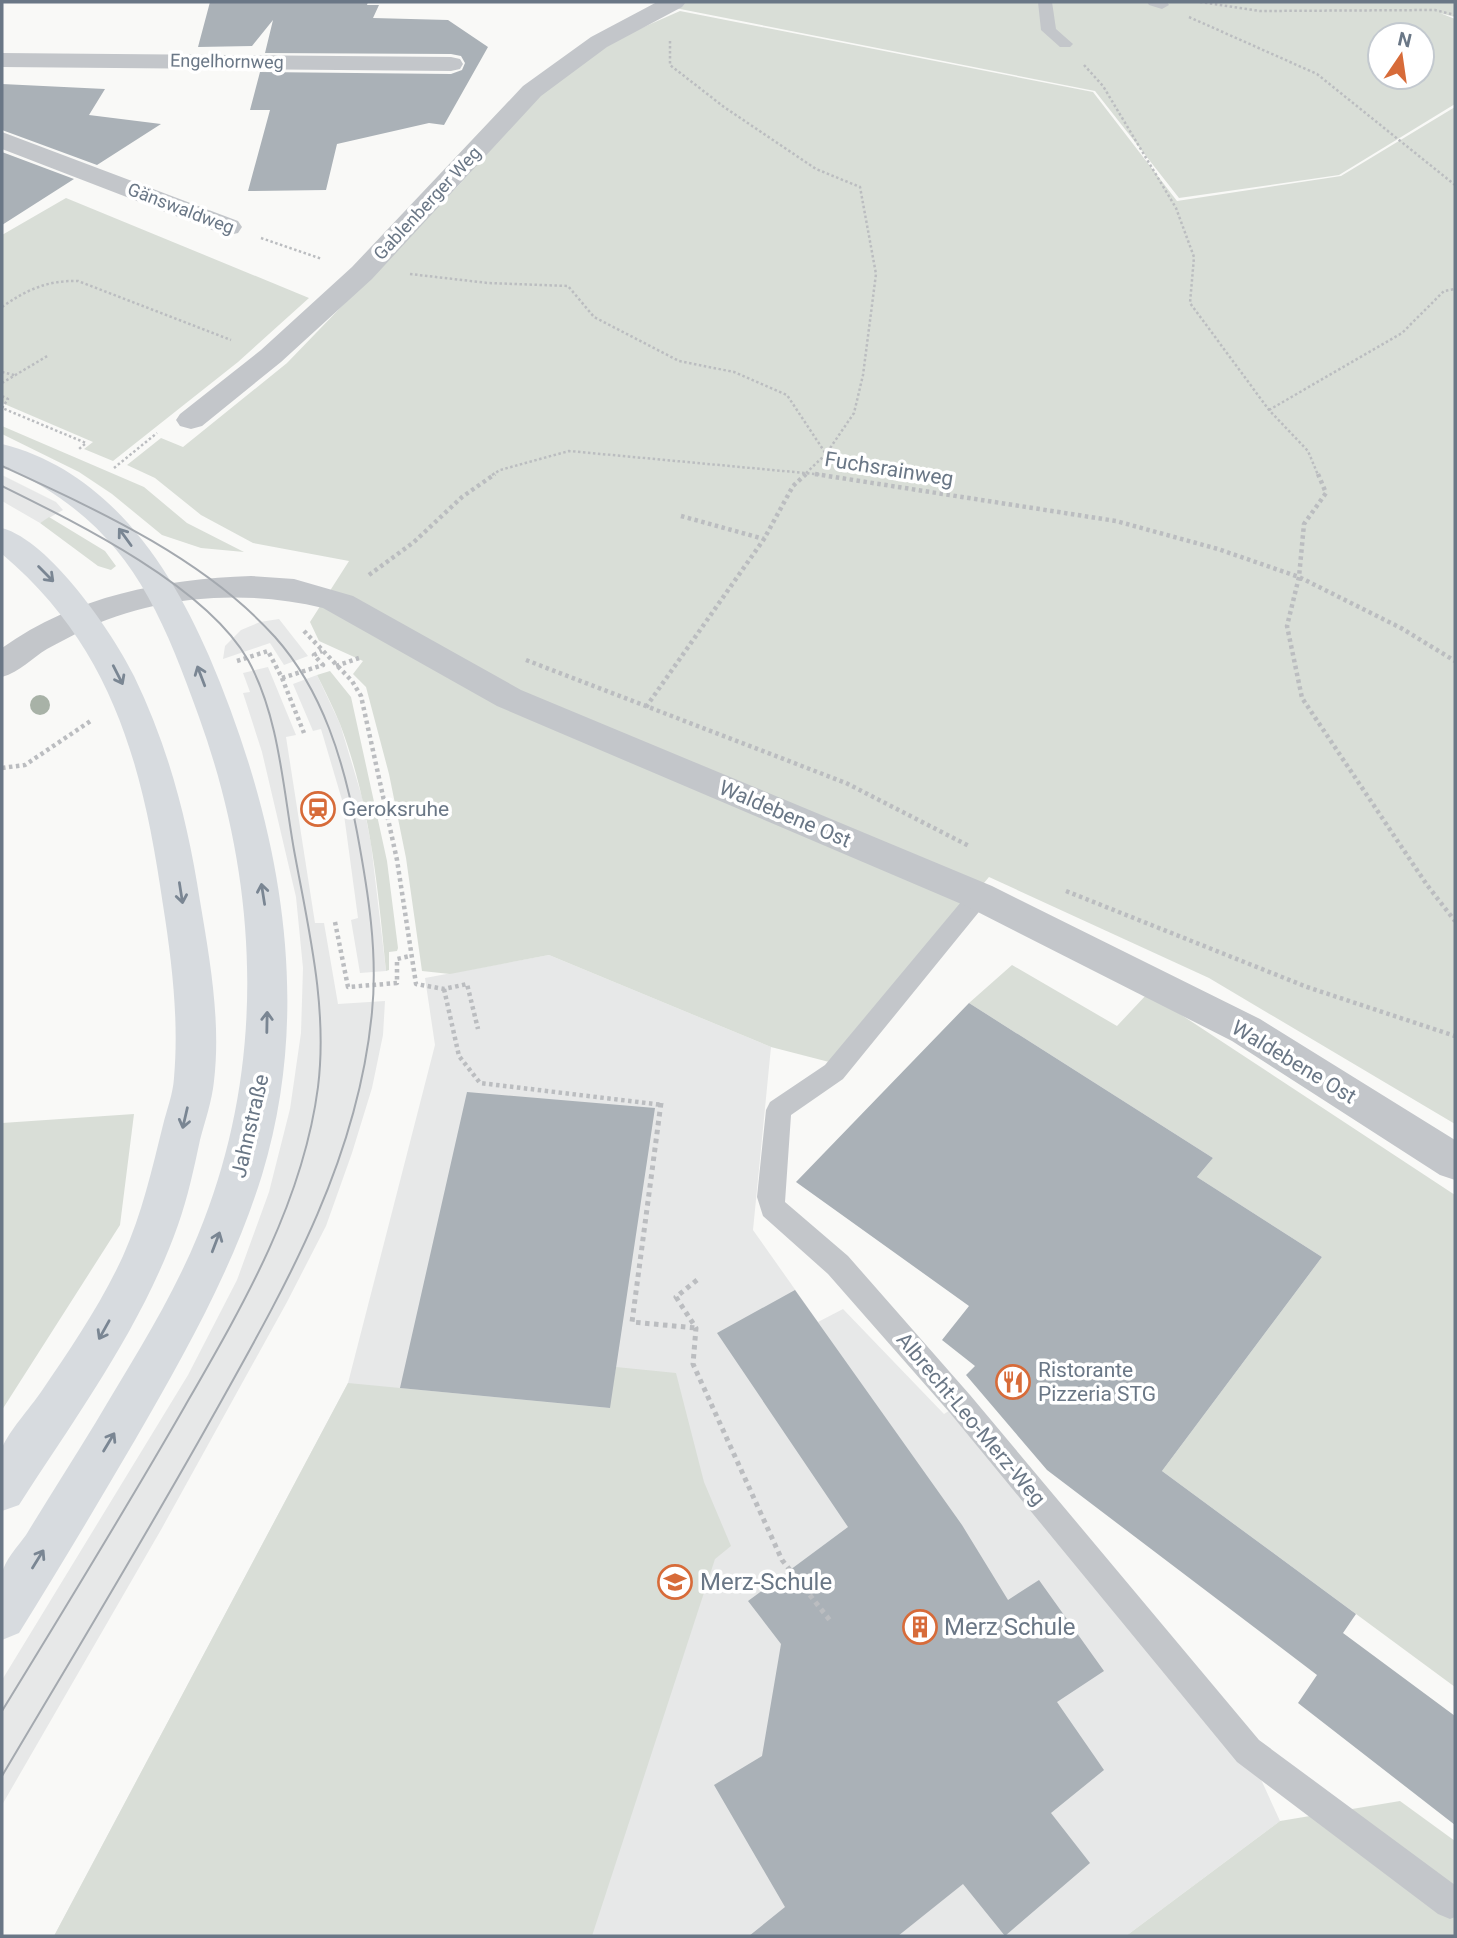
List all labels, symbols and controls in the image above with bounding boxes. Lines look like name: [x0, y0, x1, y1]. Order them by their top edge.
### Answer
north arrow: [1366, 21, 1436, 91]
text: N: [1396, 27, 1414, 53]
street label: Engelhornweg: [170, 50, 284, 72]
street label: Gablenberger Weg: [369, 142, 485, 264]
street label: Gänswaldweg: [125, 178, 237, 238]
street label: Fuchsrainweg: [823, 447, 955, 491]
one-way arrow: [118, 529, 133, 547]
one-way arrow: [37, 565, 54, 582]
one-way arrow: [112, 664, 126, 685]
one-way arrow: [194, 665, 206, 687]
street label: Waldebene Ost: [715, 775, 855, 853]
station icon: Geroksruhe: [299, 790, 337, 828]
place label: Geroksruhe: [342, 797, 449, 821]
one-way arrow: [175, 881, 188, 904]
one-way arrow: [256, 883, 269, 906]
one-way arrow: [260, 1011, 274, 1034]
street label: Waldebene Ost: [1227, 1015, 1361, 1109]
street label: Jahnstraße: [226, 1072, 274, 1180]
one-way arrow: [178, 1106, 191, 1129]
one-way arrow: [211, 1232, 223, 1254]
one-way arrow: [97, 1319, 111, 1339]
street label: Albrecht-Leo-Merz-Weg: [892, 1328, 1050, 1510]
place label: Ristorante Pizzeria STG: [1038, 1358, 1156, 1406]
restaurant icon: Ristorante Pizzeria STG: [994, 1363, 1032, 1401]
one-way arrow: [102, 1433, 116, 1453]
one-way arrow: [31, 1549, 45, 1569]
school or university icon: Merz-Schule: [656, 1563, 694, 1601]
place label: Merz-Schule: [700, 1568, 832, 1596]
building icon: Merz Schule: [901, 1608, 939, 1646]
place label: Merz Schule: [944, 1613, 1076, 1641]

